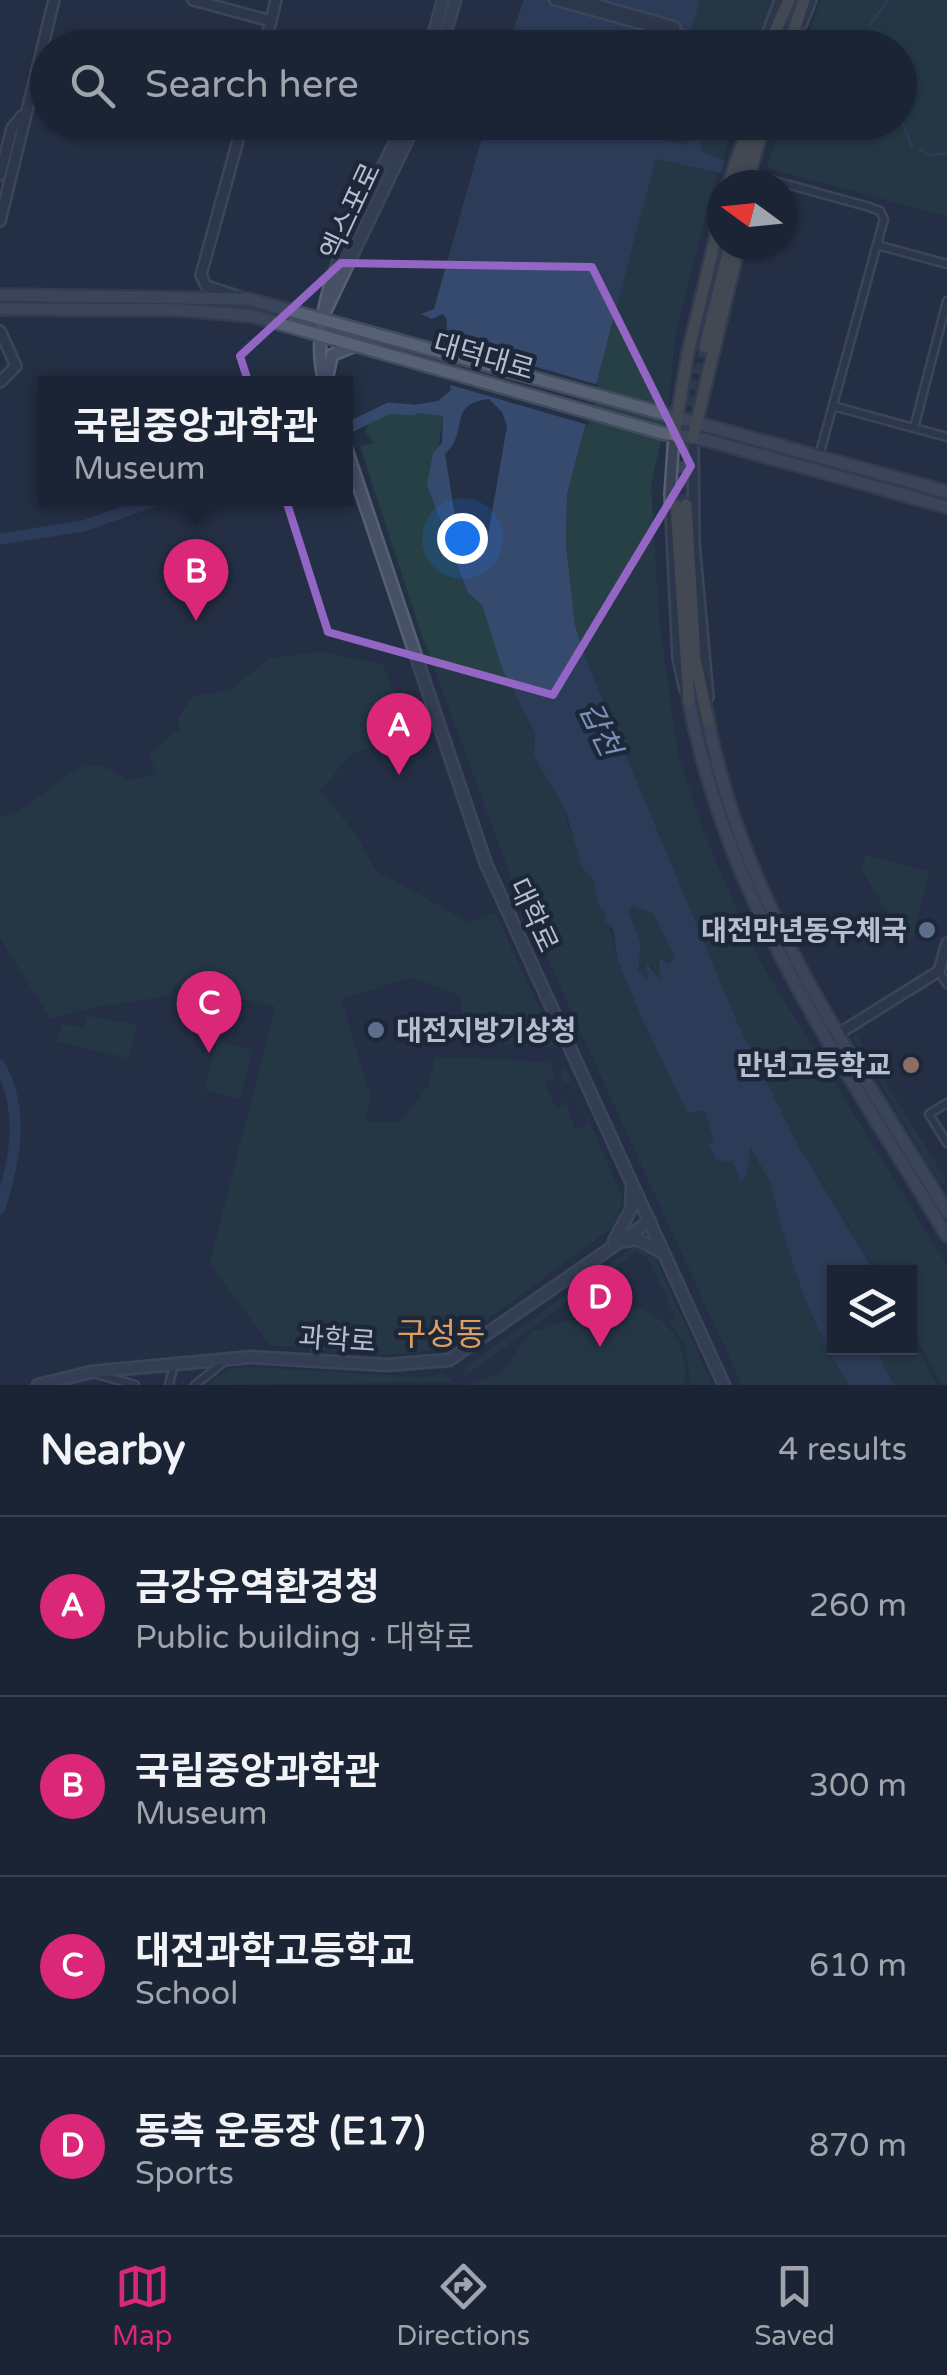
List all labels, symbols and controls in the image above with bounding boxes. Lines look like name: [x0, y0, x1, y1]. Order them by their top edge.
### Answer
search box: [30, 30, 917, 140]
icon: search: [65, 58, 120, 113]
text: Search here: [145, 62, 359, 108]
street label: 엑스포로: [314, 158, 388, 265]
north arrow: [707, 170, 797, 260]
street label: 대덕대로: [430, 326, 538, 388]
popup: [38, 376, 353, 506]
text: 국립중앙과학관: [73, 404, 318, 450]
text: Museum: [73, 450, 205, 488]
your location: [437, 513, 488, 564]
pin: B: [164, 538, 228, 621]
pin: A: [366, 692, 432, 775]
water label: 갑천: [571, 696, 630, 765]
street label: 대학로: [501, 873, 565, 958]
place label: 대전만년동우체국: [701, 914, 907, 948]
marker: 대전만년동우체국: [916, 919, 938, 941]
pin: C: [176, 970, 242, 1053]
place label: 대전지방기상청: [396, 1014, 576, 1048]
marker: 대전지방기상청: [365, 1019, 387, 1041]
place label: 만년고등학교: [736, 1049, 891, 1083]
marker: 만년고등학교: [900, 1054, 922, 1076]
pin: D: [568, 1264, 632, 1347]
map controls: [827, 1265, 917, 1355]
button: layers: [827, 1265, 917, 1355]
district label: 구성동: [397, 1316, 485, 1354]
street label: 과학로: [297, 1320, 377, 1360]
text: Nearby: [40, 1425, 185, 1476]
text: 4 results: [778, 1431, 907, 1469]
text: 금강유역환경청: [135, 1565, 380, 1611]
text: A: [61, 1587, 84, 1625]
text: 260 m: [809, 1587, 907, 1625]
text: Public building · 대학로: [135, 1619, 474, 1657]
text: 국립중앙과학관: [135, 1749, 380, 1795]
text: B: [61, 1767, 84, 1805]
text: 300 m: [809, 1767, 907, 1805]
text: Museum: [135, 1795, 267, 1833]
text: 대전과학고등학교: [135, 1929, 415, 1975]
text: C: [61, 1947, 84, 1985]
text: 610 m: [809, 1947, 907, 1985]
text: School: [135, 1975, 238, 2013]
text: 동측 운동장 (E17): [135, 2109, 425, 2155]
text: D: [60, 2127, 85, 2165]
text: 870 m: [809, 2127, 907, 2165]
text: Sports: [135, 2155, 234, 2193]
tab: Map: [112, 2259, 172, 2353]
tab: Directions: [396, 2259, 530, 2353]
tab: Saved: [754, 2259, 835, 2353]

